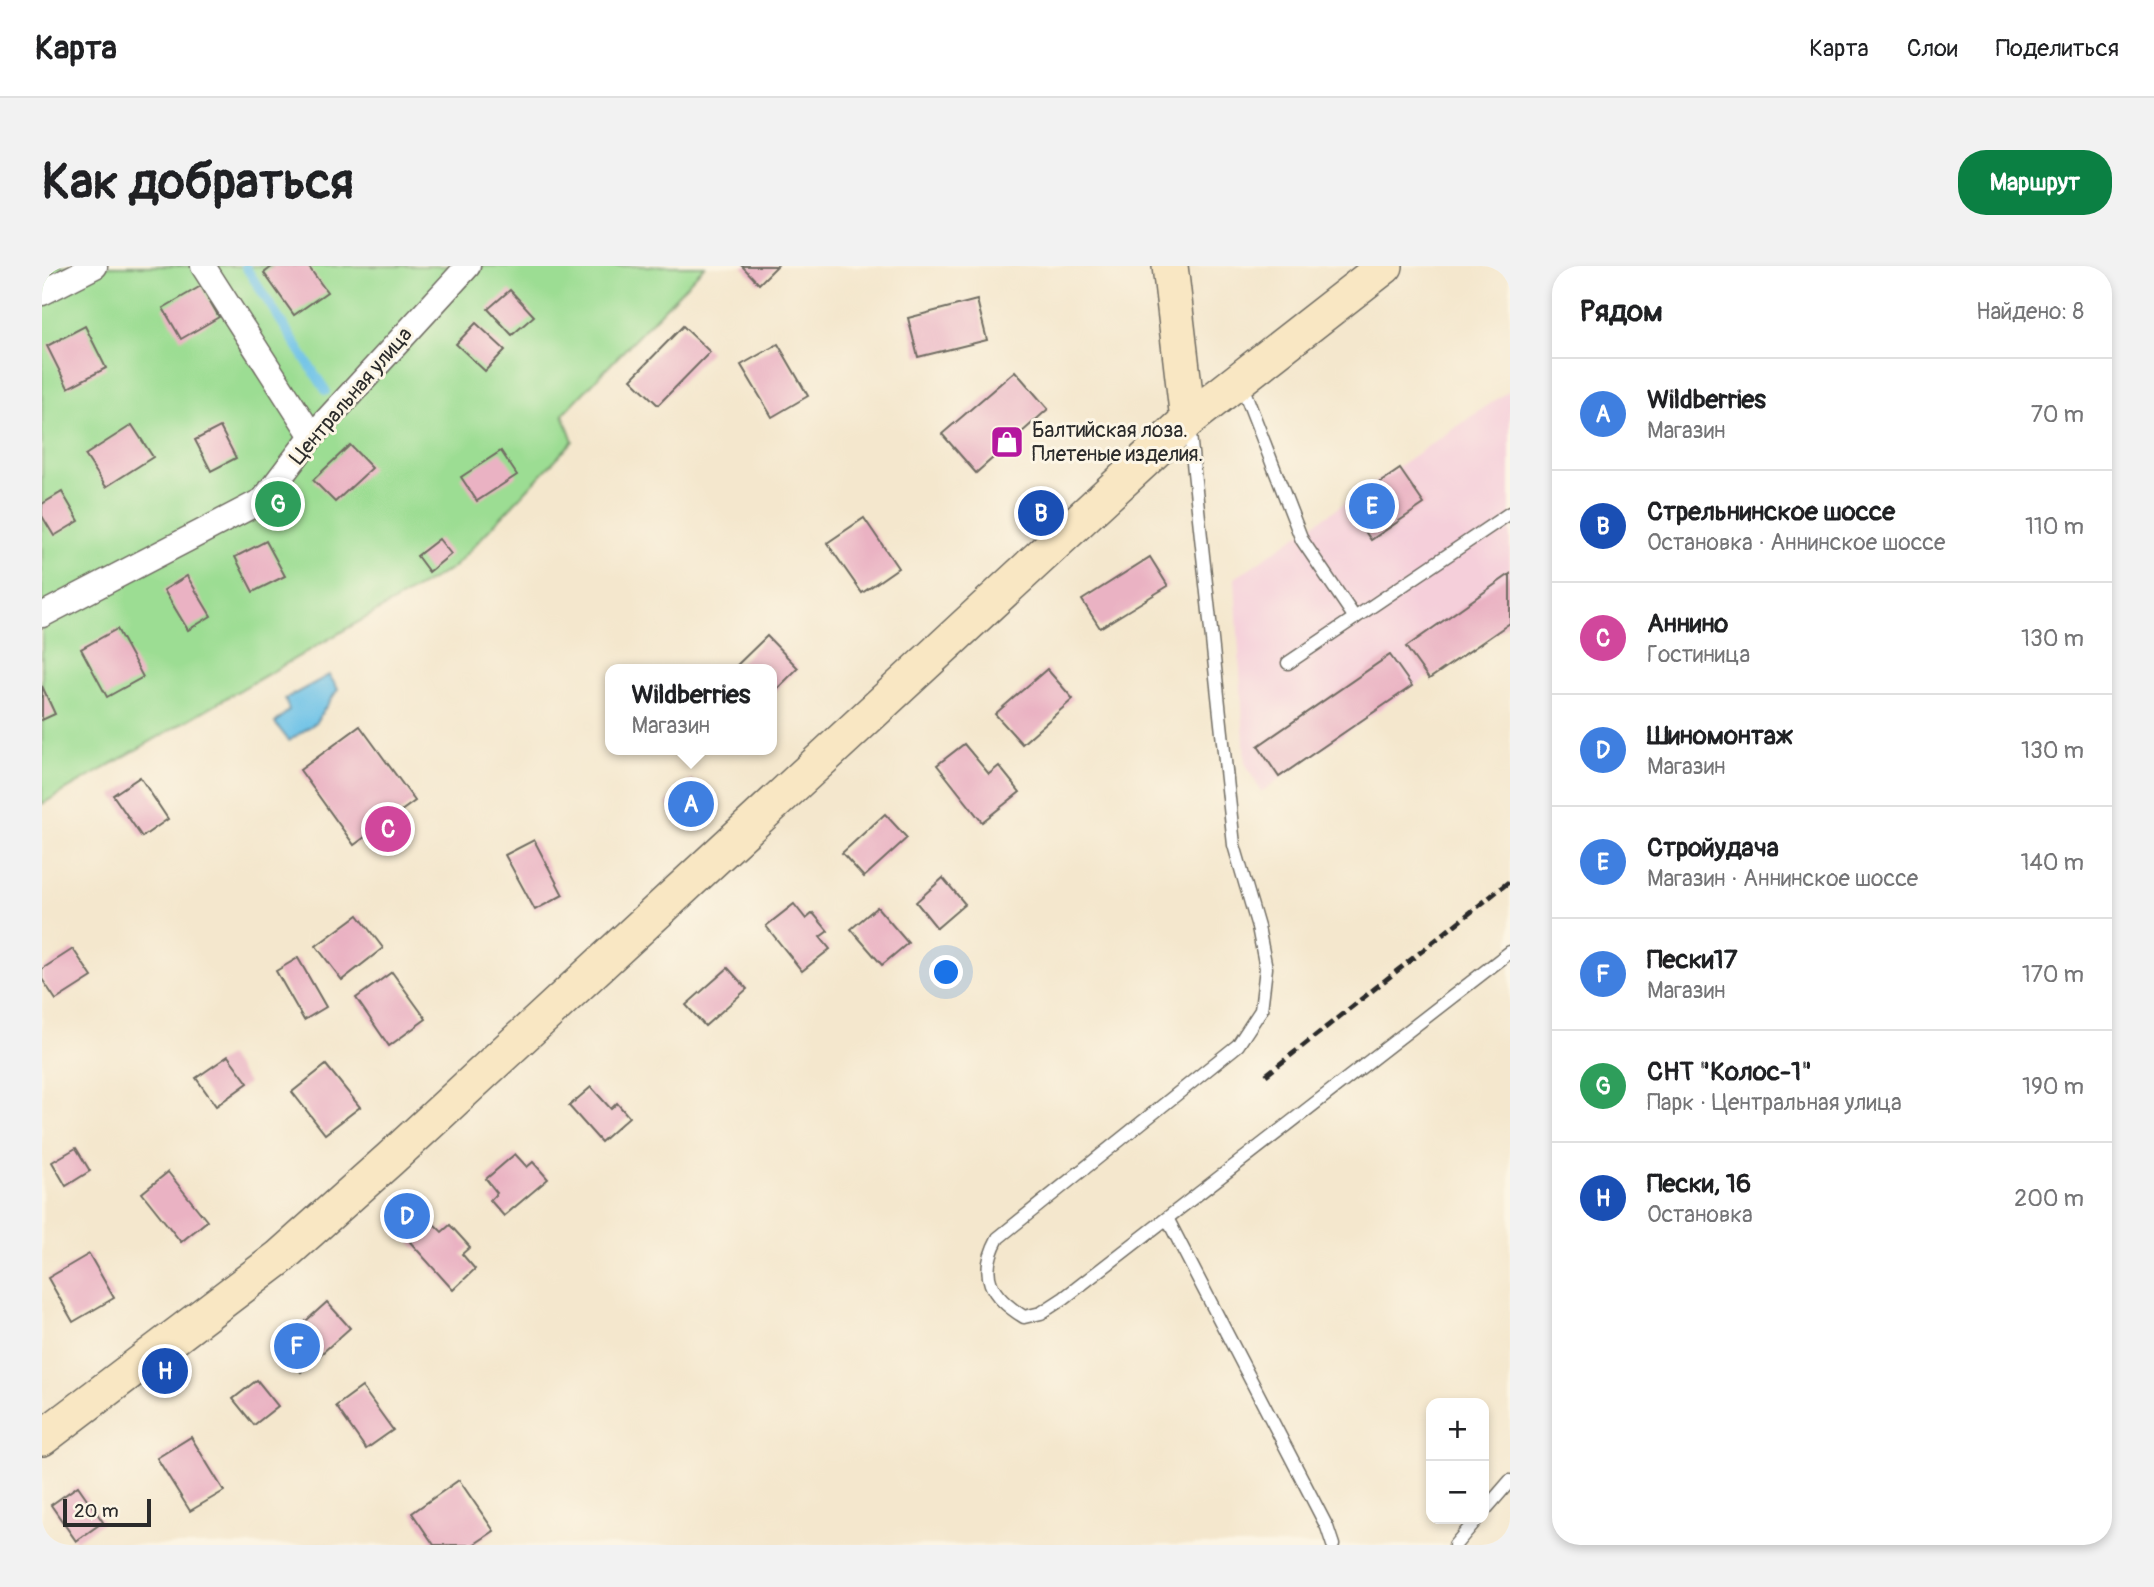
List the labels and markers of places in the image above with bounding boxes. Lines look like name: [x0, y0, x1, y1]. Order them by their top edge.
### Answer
place label: Балтийская лоза. Плетеные изделия.: [1032, 417, 1203, 468]
shop icon: Балтийская лоза. Плетеные изделия.: [988, 423, 1026, 461]
pin: G: [255, 478, 301, 530]
pin: E: [1349, 480, 1395, 532]
pin: B: [1018, 487, 1064, 539]
pin: A: [668, 778, 714, 830]
pin: C: [365, 803, 411, 855]
pin: D: [384, 1190, 430, 1242]
pin: F: [274, 1320, 320, 1372]
pin: H: [142, 1345, 188, 1397]

